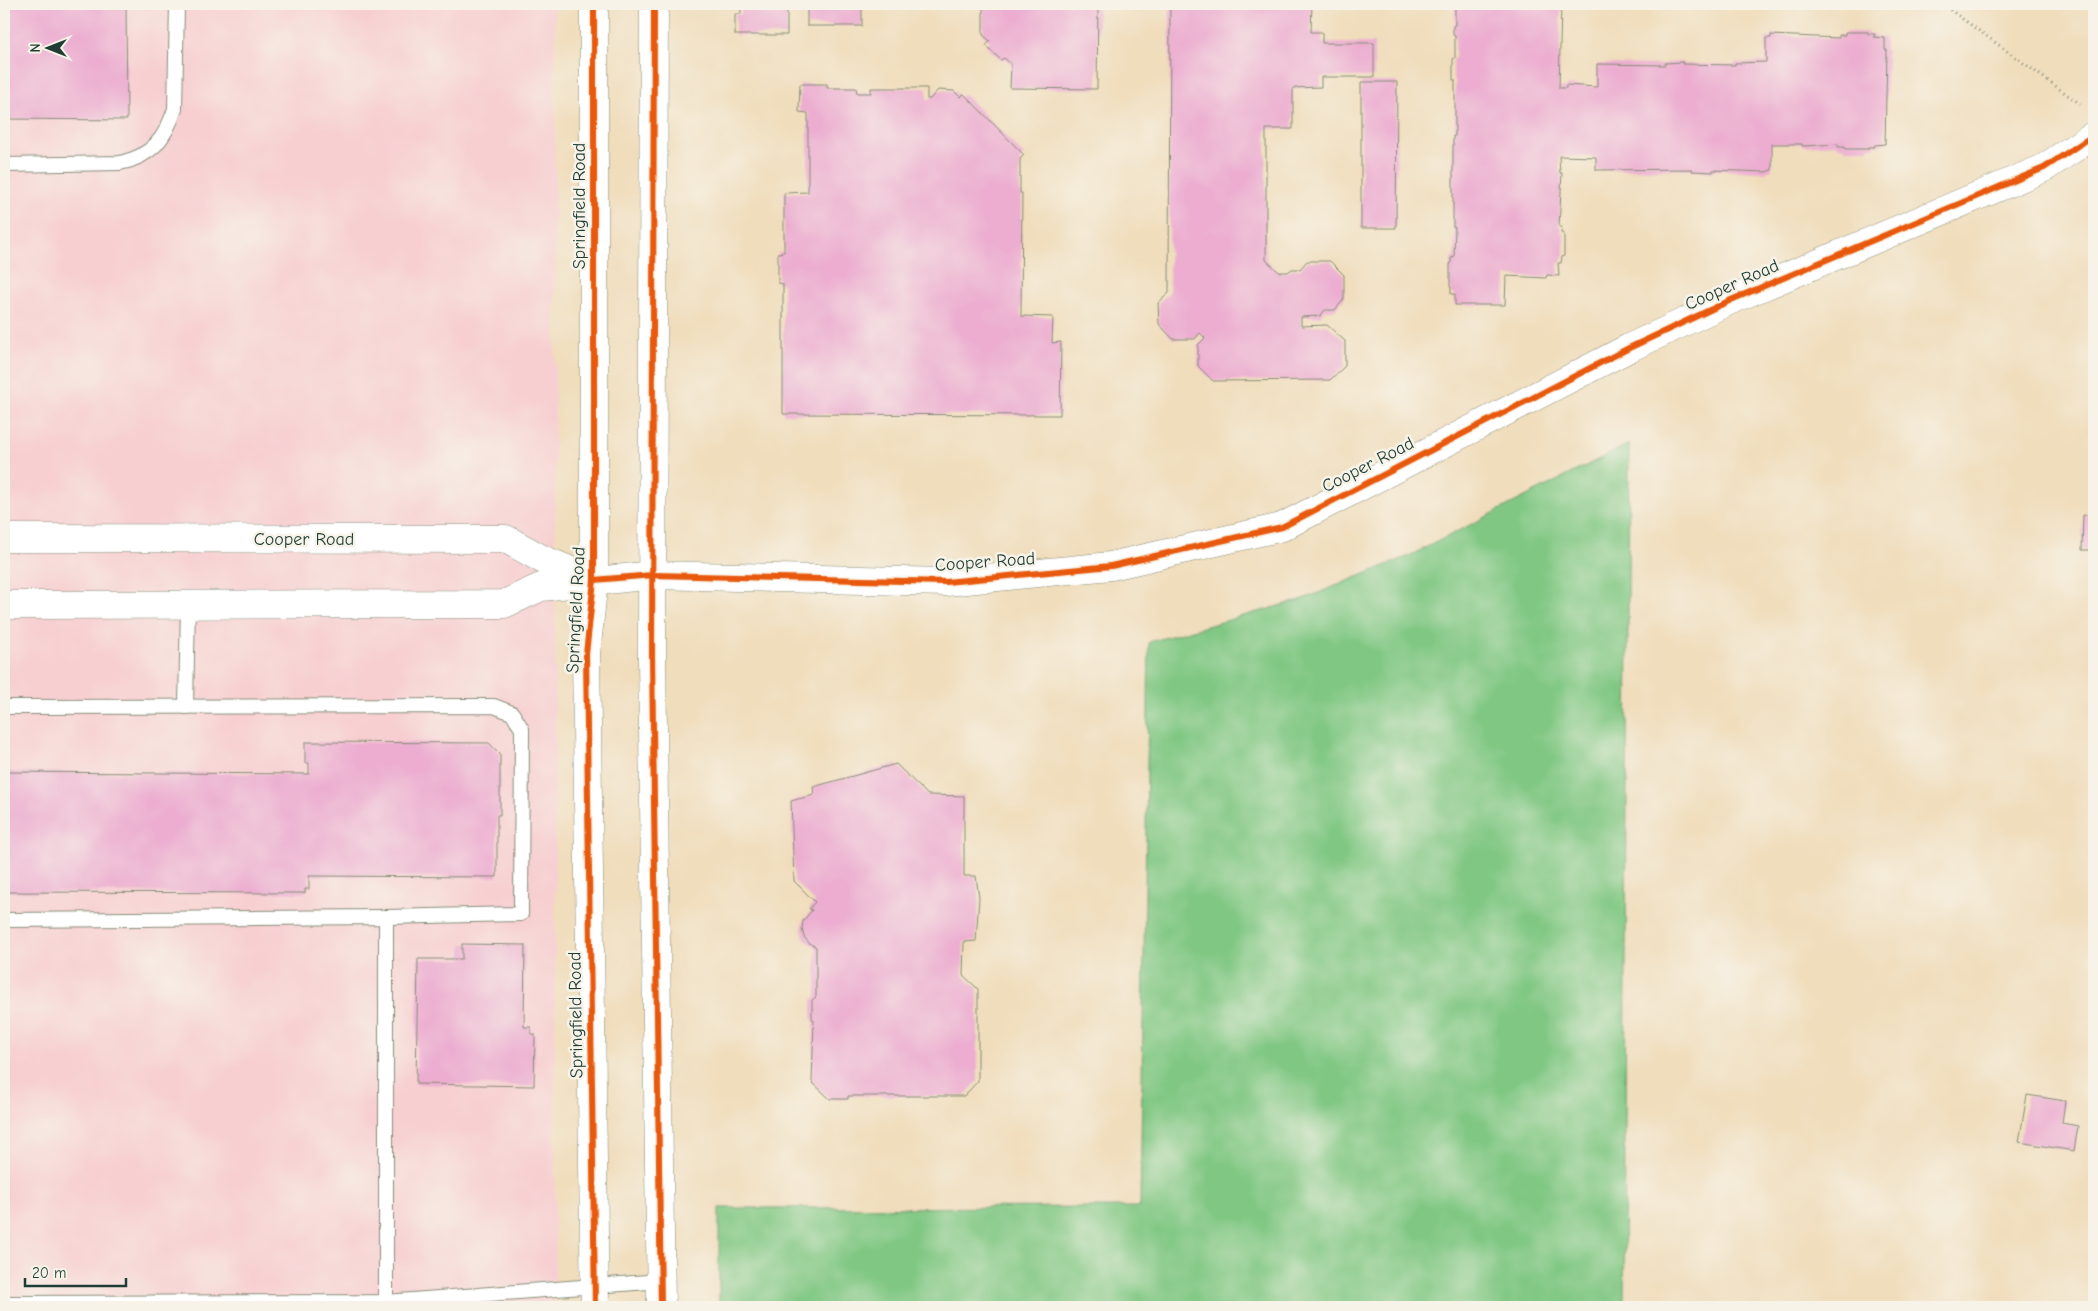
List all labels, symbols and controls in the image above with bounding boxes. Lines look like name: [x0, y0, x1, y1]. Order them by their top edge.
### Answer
north arrow: [22, 22, 72, 72]
text: N: [27, 43, 44, 53]
street label: Springfield Road: [569, 143, 590, 269]
street label: Cooper Road: [1682, 255, 1782, 315]
street label: Cooper Road: [1318, 433, 1418, 497]
street label: Cooper Road: [254, 529, 354, 550]
street label: Springfield Road: [562, 546, 590, 674]
street label: Cooper Road: [934, 548, 1036, 576]
street label: Springfield Road: [564, 951, 588, 1079]
scale bar: [25, 1256, 126, 1288]
text: 20 m: [32, 1264, 66, 1282]

